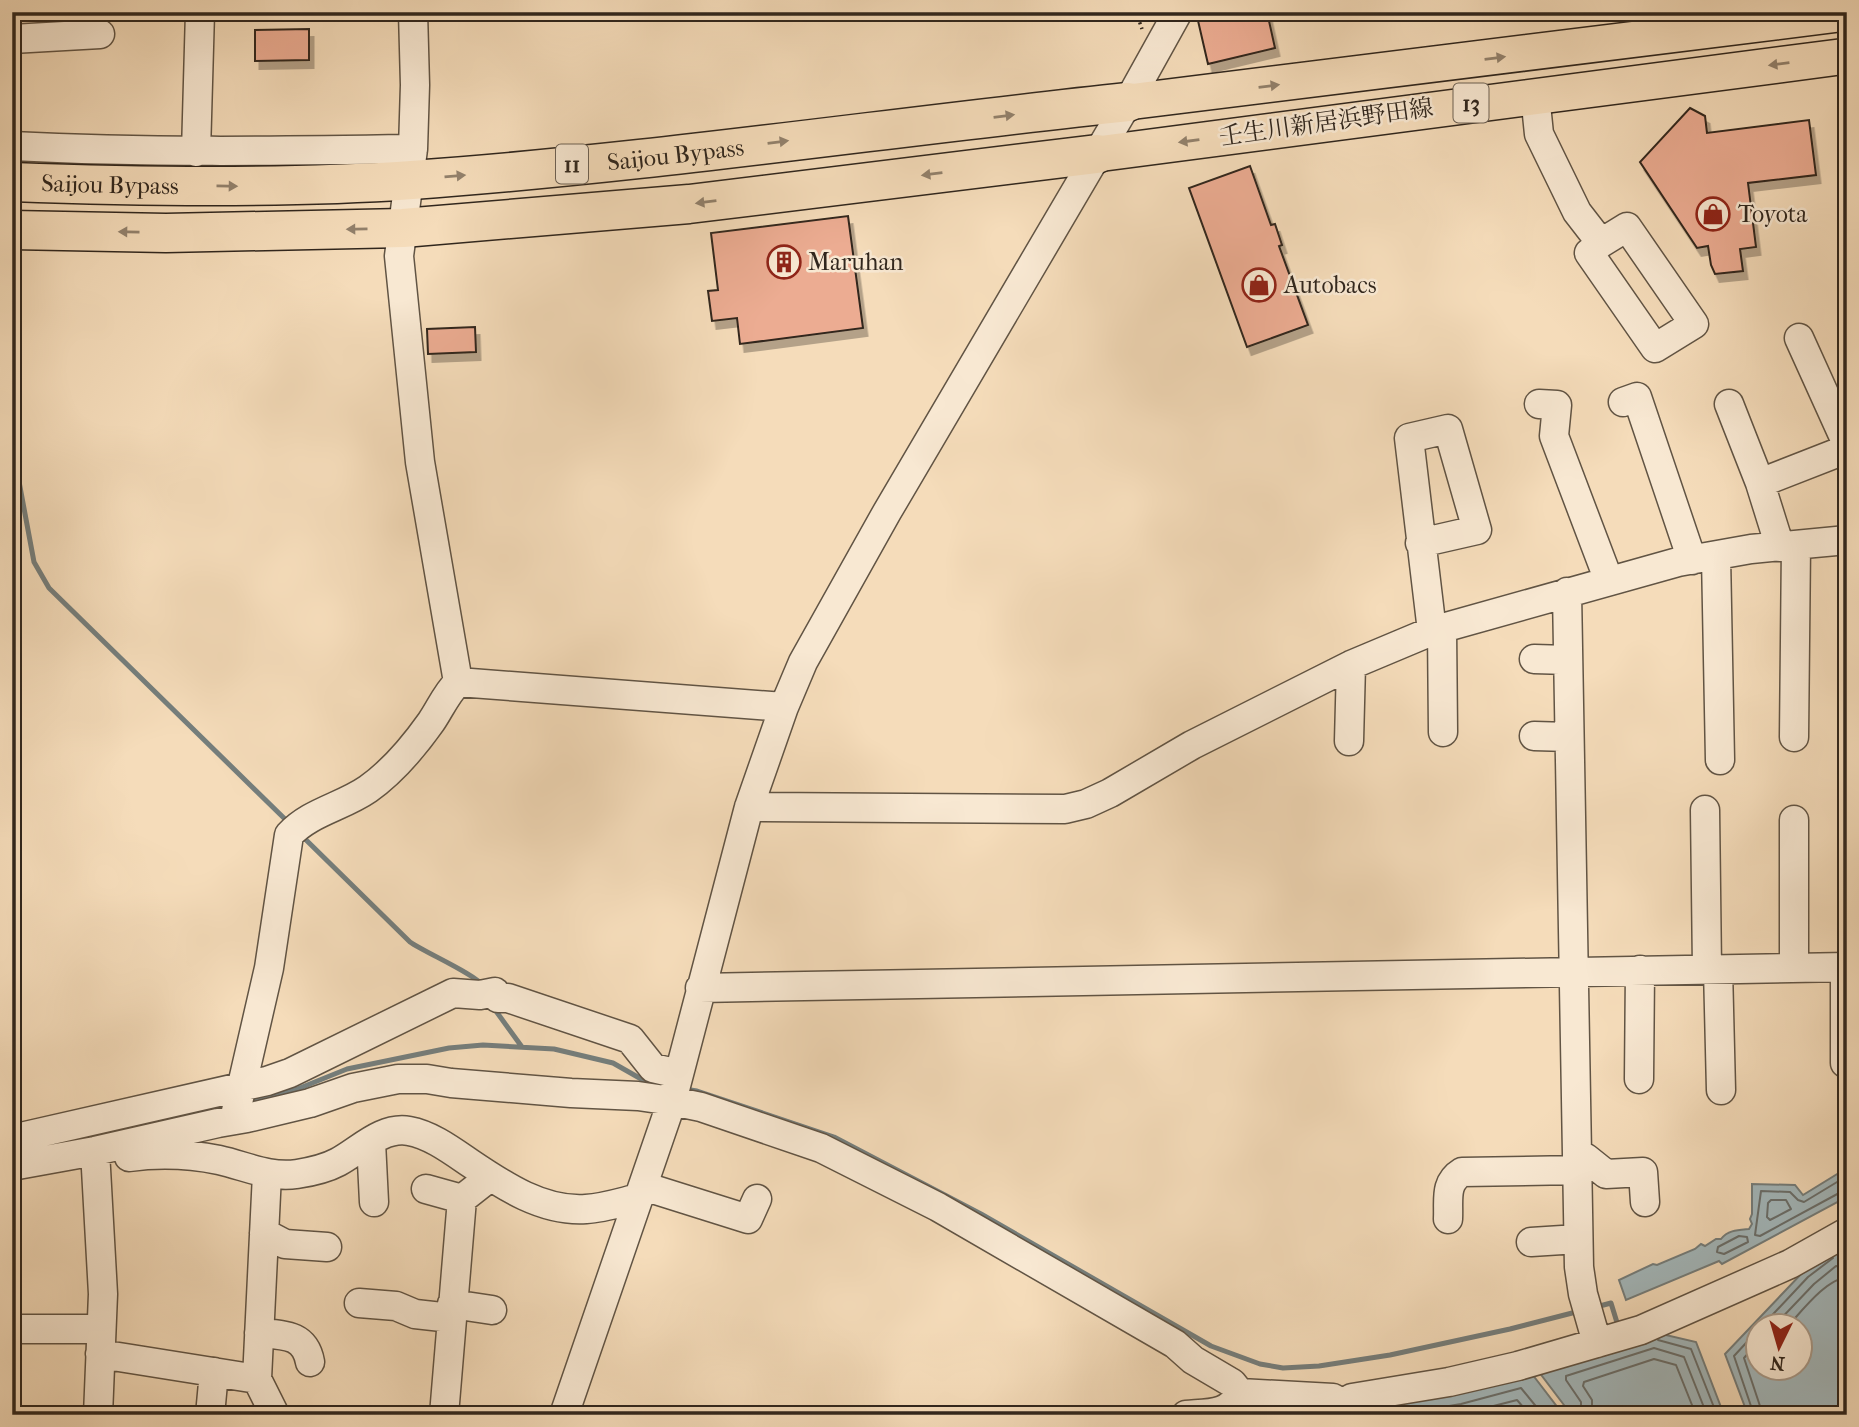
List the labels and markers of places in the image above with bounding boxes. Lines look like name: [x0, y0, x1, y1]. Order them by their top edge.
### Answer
shop icon: Toyota: [1694, 195, 1732, 233]
place label: Toyota: [1738, 200, 1808, 228]
building icon: Maruhan: [765, 243, 803, 281]
place label: Maruhan: [808, 248, 904, 276]
shop icon: Autobacs: [1240, 266, 1278, 304]
place label: Autobacs: [1283, 271, 1377, 299]

